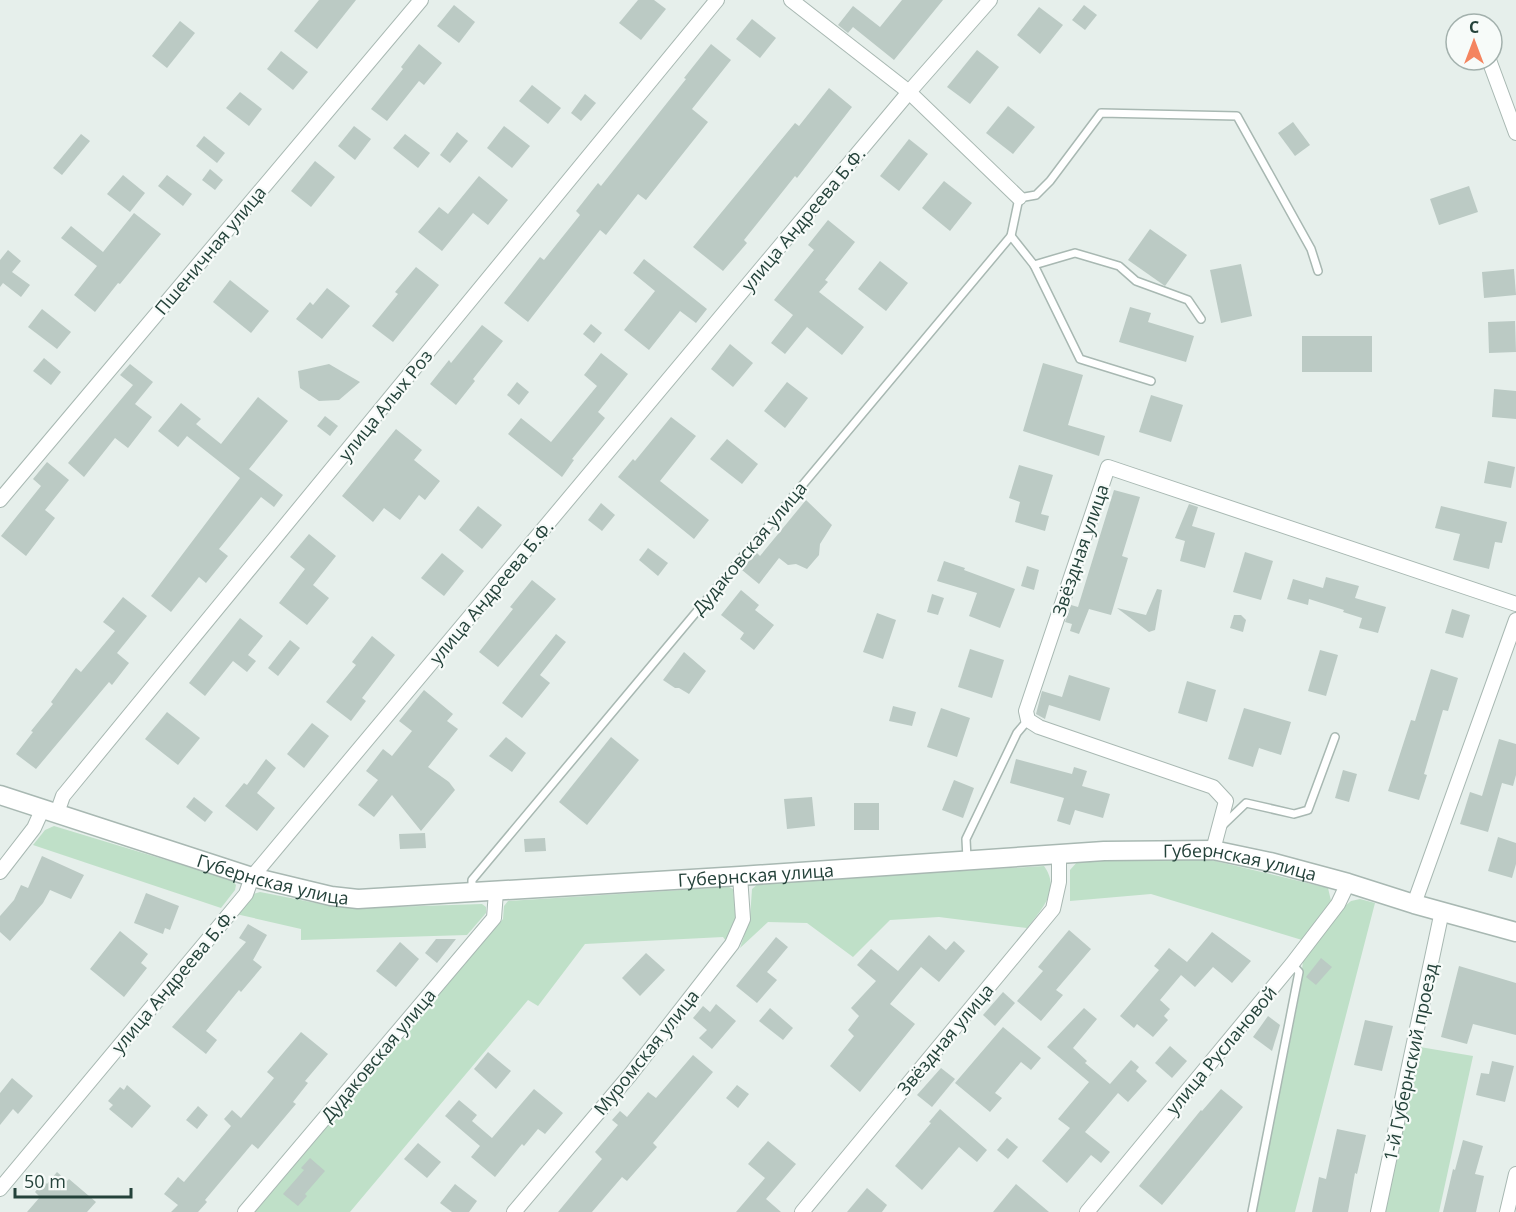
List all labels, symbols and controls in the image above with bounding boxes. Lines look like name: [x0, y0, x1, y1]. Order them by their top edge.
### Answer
north arrow: [1444, 12, 1504, 72]
text: С: [1469, 16, 1479, 38]
street label: улица Андреева Б.Ф.: [736, 142, 870, 296]
street label: Пшеничная улица: [149, 181, 271, 319]
street label: улица Алых Роз: [333, 344, 437, 466]
street label: Дудаковская улица: [686, 476, 812, 620]
street label: Звёздная улица: [1046, 481, 1114, 619]
street label: улица Андреева Б.Ф.: [424, 515, 558, 669]
street label: Губернская улица: [1163, 838, 1319, 886]
street label: Губернская улица: [194, 848, 350, 910]
street label: Губернская улица: [677, 858, 835, 892]
street label: улица Андреева Б.Ф.: [106, 904, 240, 1058]
street label: 1-й Губернский проезд: [1377, 961, 1443, 1163]
street label: Звёздная улица: [891, 978, 999, 1100]
street label: улица Руслановой: [1160, 981, 1282, 1119]
street label: Дудаковская улица: [315, 983, 441, 1127]
street label: Муромская улица: [588, 984, 704, 1120]
scale bar: [15, 1161, 130, 1199]
text: 50 m: [24, 1169, 66, 1193]

